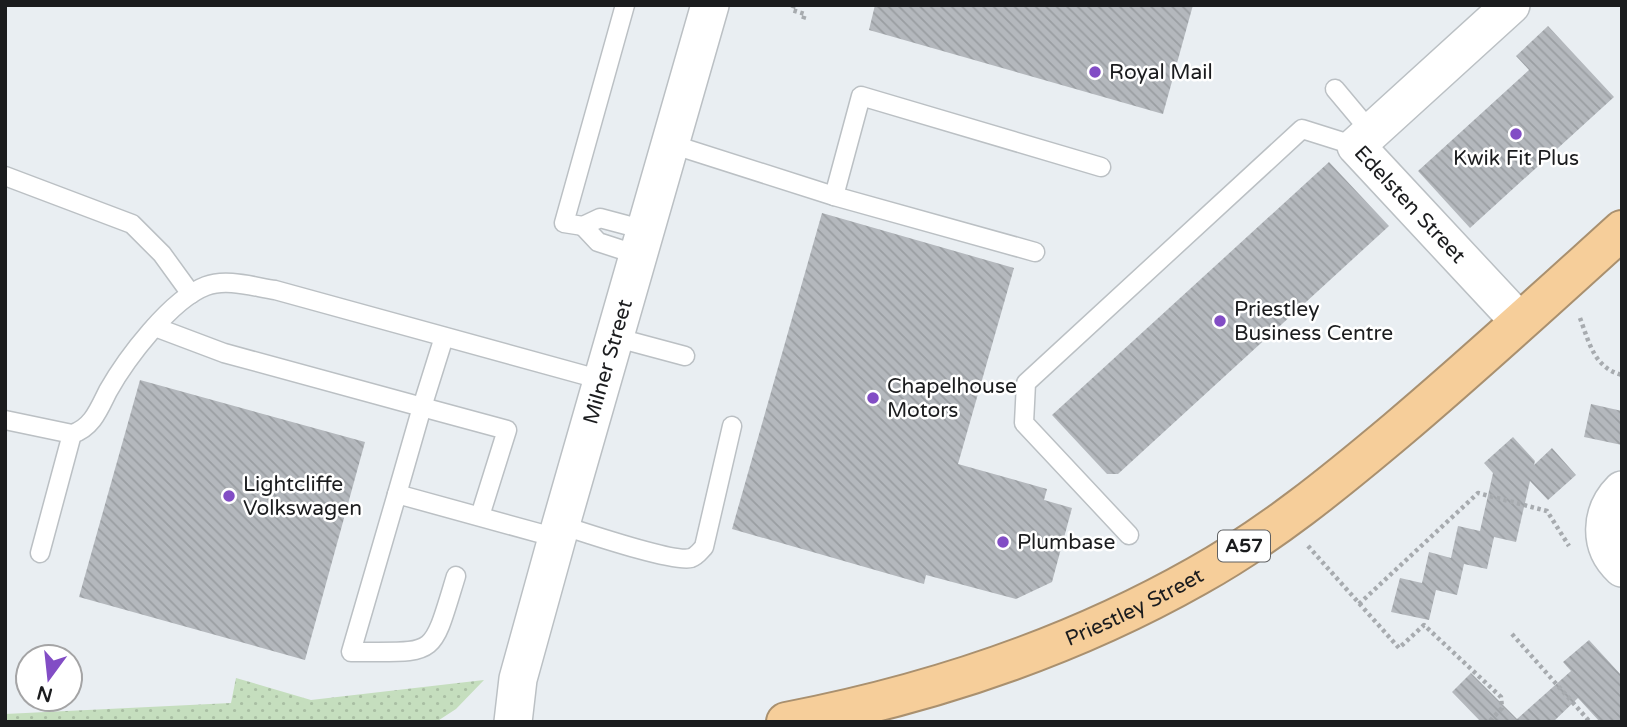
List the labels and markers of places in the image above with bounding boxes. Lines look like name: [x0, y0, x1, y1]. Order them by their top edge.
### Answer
place label: Royal Mail: [1109, 60, 1213, 85]
marker: Royal Mail: [1087, 64, 1103, 80]
marker: Kwik Fit Plus: [1508, 126, 1524, 142]
place label: Kwik Fit Plus: [1453, 146, 1579, 171]
place label: Priestley Business Centre: [1234, 297, 1393, 346]
marker: Priestley Business Centre: [1212, 313, 1228, 329]
place label: Chapelhouse Motors: [887, 374, 1017, 423]
marker: Chapelhouse Motors: [865, 390, 881, 406]
place label: Lightcliffe Volkswagen: [243, 472, 362, 521]
marker: Lightcliffe Volkswagen: [221, 488, 237, 504]
place label: Plumbase: [1017, 530, 1115, 555]
marker: Plumbase: [995, 534, 1011, 550]

